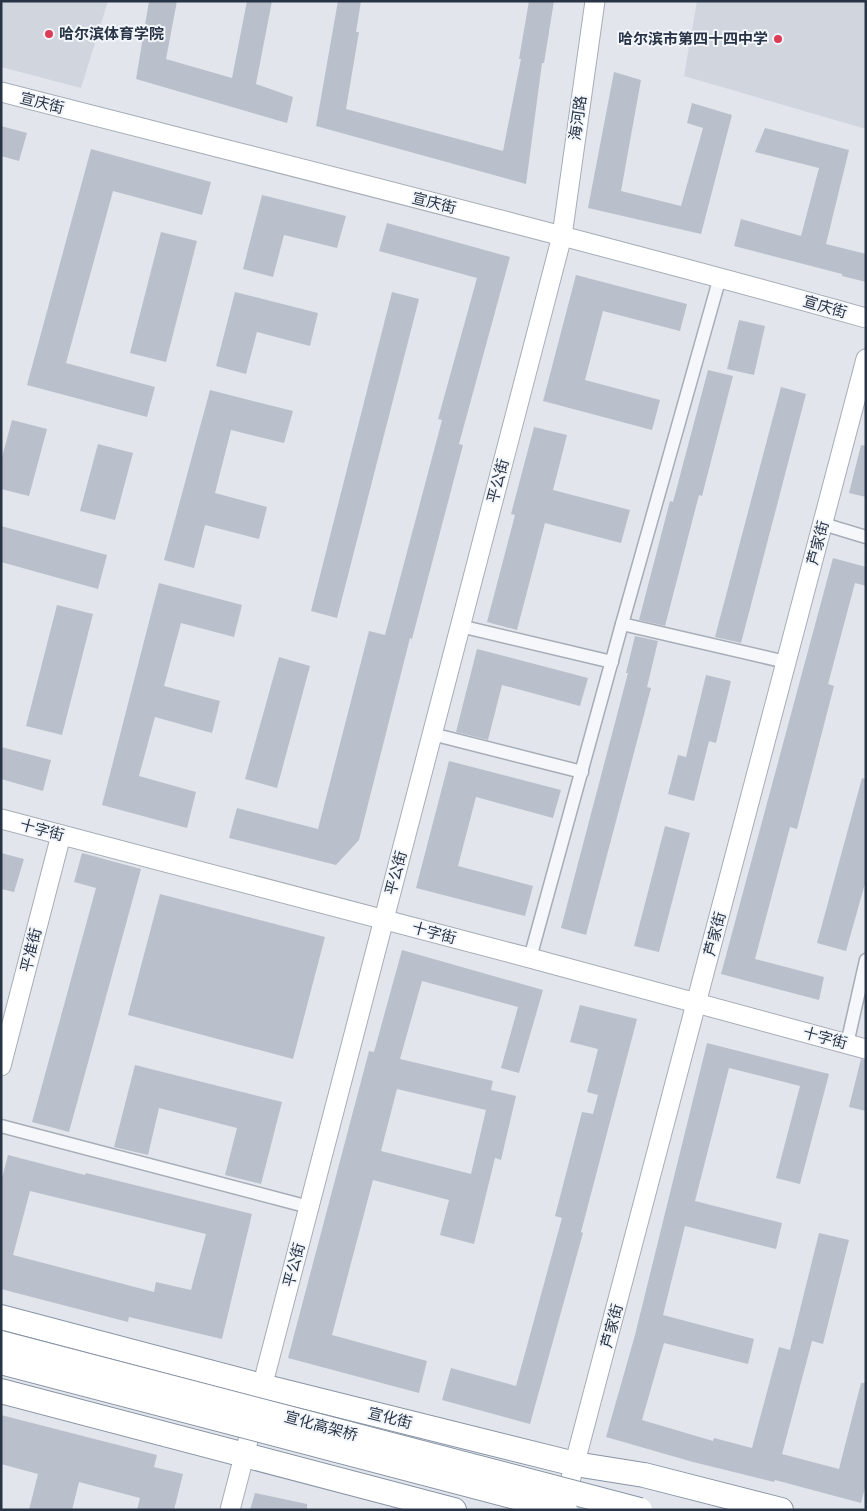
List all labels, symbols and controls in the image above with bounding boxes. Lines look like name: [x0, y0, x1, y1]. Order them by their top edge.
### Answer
place label: 哈尔滨体育学院: [59, 25, 164, 43]
marker: 哈尔滨体育学院: [43, 28, 55, 40]
place label: 哈尔滨市第四十四中学: [618, 30, 768, 48]
marker: 哈尔滨市第四十四中学: [772, 33, 784, 45]
street label: 宣庆街: [18, 89, 66, 117]
street label: 海河路: [566, 94, 590, 142]
street label: 宣庆街: [410, 189, 458, 217]
street label: 宣庆街: [801, 292, 849, 322]
street label: 平公街: [483, 457, 513, 505]
street label: 芦家街: [803, 519, 833, 567]
street label: 十字街: [18, 815, 66, 845]
street label: 平公街: [381, 849, 411, 897]
street label: 芦家街: [700, 910, 730, 958]
street label: 十字街: [410, 918, 458, 948]
street label: 平准街: [17, 926, 45, 974]
street label: 十字街: [801, 1023, 849, 1053]
street label: 平公街: [279, 1241, 309, 1289]
street label: 芦家街: [597, 1302, 627, 1350]
street label: 宣化街: [366, 1404, 414, 1432]
street label: 宣化高架桥: [282, 1408, 360, 1444]

